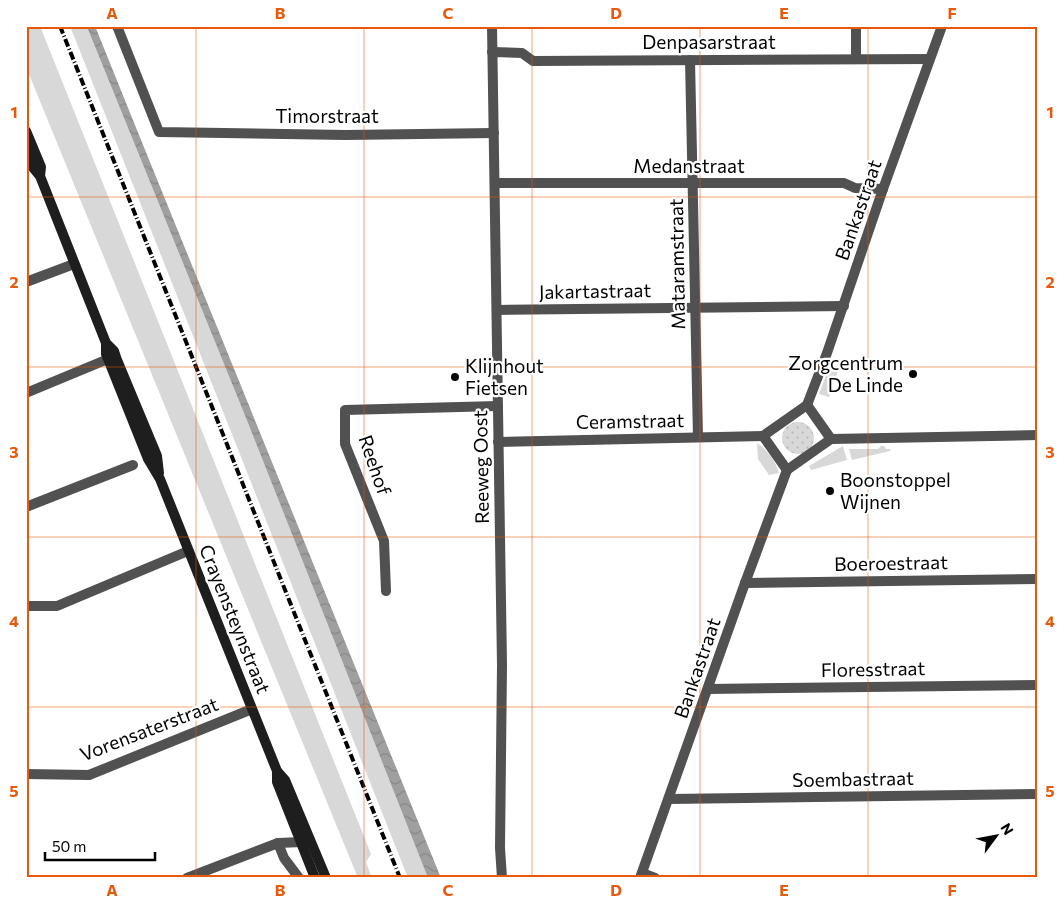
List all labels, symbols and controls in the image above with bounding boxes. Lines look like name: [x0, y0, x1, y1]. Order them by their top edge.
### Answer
text: A: [106, 3, 118, 22]
text: B: [275, 3, 286, 22]
text: C: [443, 3, 454, 22]
text: D: [610, 3, 622, 22]
text: E: [779, 3, 789, 22]
text: F: [947, 3, 957, 22]
street label: Denpasarstraat: [642, 30, 776, 53]
text: 1: [10, 102, 18, 121]
text: 1: [1046, 102, 1054, 121]
street label: Timorstraat: [275, 104, 379, 127]
street label: Medanstraat: [633, 154, 745, 177]
street label: Bankastraat: [830, 156, 886, 263]
street label: Mataramstraat: [664, 198, 689, 330]
text: 2: [9, 272, 19, 291]
text: 2: [1045, 272, 1055, 291]
street label: Jakartastraat: [539, 278, 652, 303]
place label: Zorgcentrum De Linde: [788, 351, 903, 396]
place label: Klijnhout Fietsen: [465, 354, 544, 399]
marker: Zorgcentrum De Linde: [907, 368, 919, 380]
marker: Klijnhout Fietsen: [449, 371, 461, 383]
street label: Ceramstraat: [576, 408, 685, 433]
street label: Reeweg Oost: [468, 410, 493, 524]
street label: Reehof: [355, 432, 397, 498]
text: 3: [9, 442, 19, 461]
text: 3: [1045, 442, 1055, 461]
place label: Boonstoppel Wijnen: [840, 468, 951, 513]
marker: Boonstoppel Wijnen: [824, 485, 836, 497]
street label: Crayensteynstraat: [195, 541, 276, 697]
street label: Boeroestraat: [834, 550, 948, 575]
text: 4: [9, 611, 19, 630]
text: 4: [1045, 611, 1055, 630]
street label: Bankastraat: [669, 614, 725, 721]
street label: Floresstraat: [821, 656, 926, 681]
street label: Vorensaterstraat: [76, 692, 221, 765]
street label: Soembastraat: [792, 766, 914, 791]
text: 5: [9, 781, 19, 800]
text: 5: [1045, 781, 1055, 800]
north arrow: [972, 812, 1022, 862]
text: N: [997, 820, 1017, 838]
scale bar: [45, 829, 155, 861]
text: 50 m: [52, 837, 86, 855]
text: A: [106, 880, 118, 899]
text: B: [275, 880, 286, 899]
text: C: [443, 880, 454, 899]
text: D: [610, 880, 622, 899]
text: E: [779, 880, 789, 899]
text: F: [947, 880, 957, 899]

